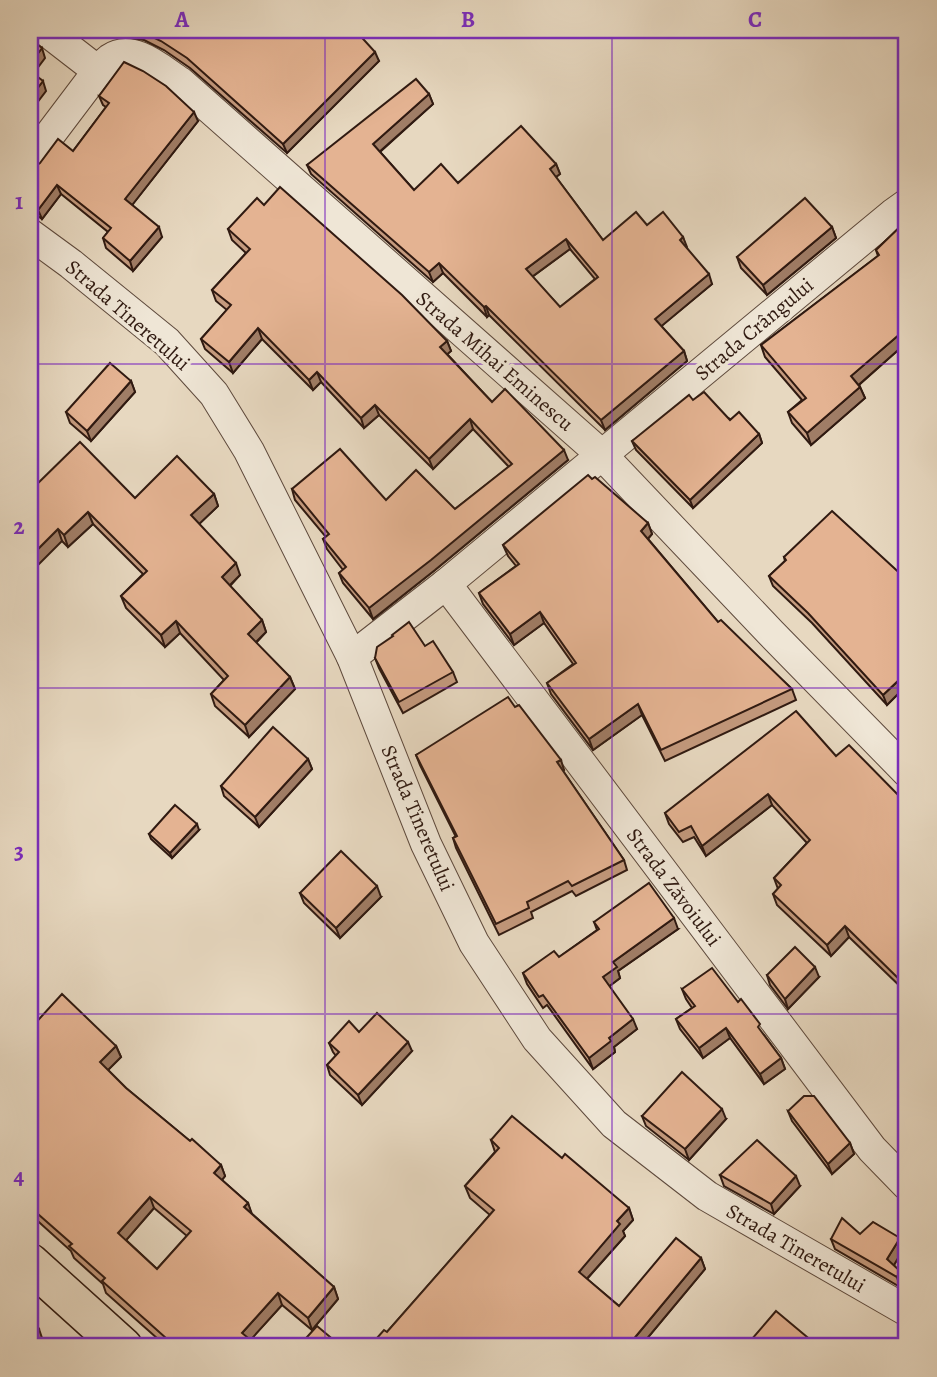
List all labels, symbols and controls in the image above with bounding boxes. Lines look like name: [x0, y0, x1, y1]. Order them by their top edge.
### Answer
text: A: [174, 4, 190, 35]
text: B: [461, 4, 475, 35]
text: C: [748, 4, 762, 35]
text: 1: [15, 186, 23, 217]
street label: Strada Tineretului: [60, 253, 196, 377]
street label: Strada Crângului: [689, 271, 819, 387]
street label: Strada Mihai Eminescu: [410, 285, 580, 438]
text: 2: [13, 511, 25, 542]
street label: Strada Tineretului: [375, 740, 461, 896]
street label: Strada Zăvoiului: [620, 822, 728, 952]
text: 3: [14, 836, 24, 867]
text: 4: [14, 1161, 25, 1192]
street label: Strada Tineretului: [721, 1197, 871, 1299]

